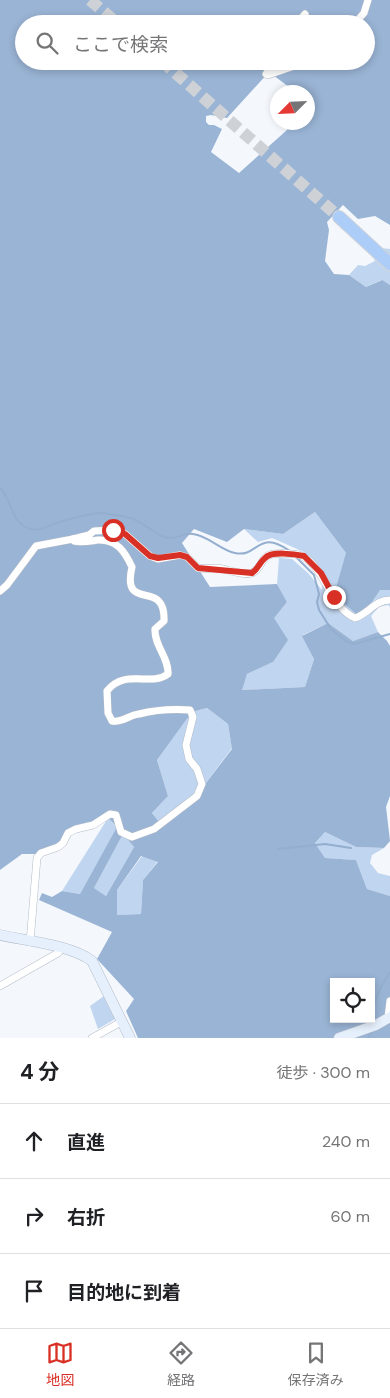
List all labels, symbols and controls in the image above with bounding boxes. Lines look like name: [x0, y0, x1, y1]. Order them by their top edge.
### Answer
search box: [15, 15, 375, 70]
icon: search: [33, 29, 61, 57]
text: ここで検索: [73, 32, 168, 57]
north arrow: [270, 85, 315, 130]
route start: [102, 519, 125, 542]
route end: [323, 586, 346, 609]
map controls: [330, 978, 375, 1023]
button: locate: [330, 978, 375, 1023]
text: 4 分: [20, 1058, 60, 1086]
text: 徒歩 · 300 m: [276, 1062, 370, 1083]
icon: ahead: [20, 1127, 48, 1155]
text: 直進: [67, 1130, 105, 1155]
text: 240 m: [322, 1131, 370, 1152]
icon: right: [20, 1202, 48, 1230]
text: 右折: [67, 1205, 105, 1230]
text: 60 m: [330, 1206, 370, 1227]
icon: arrive: [20, 1277, 48, 1305]
text: 目的地に到着: [67, 1280, 181, 1305]
tab: 地図: [46, 1339, 74, 1389]
tab: 経路: [167, 1339, 195, 1389]
tab: 保存済み: [288, 1339, 344, 1389]

